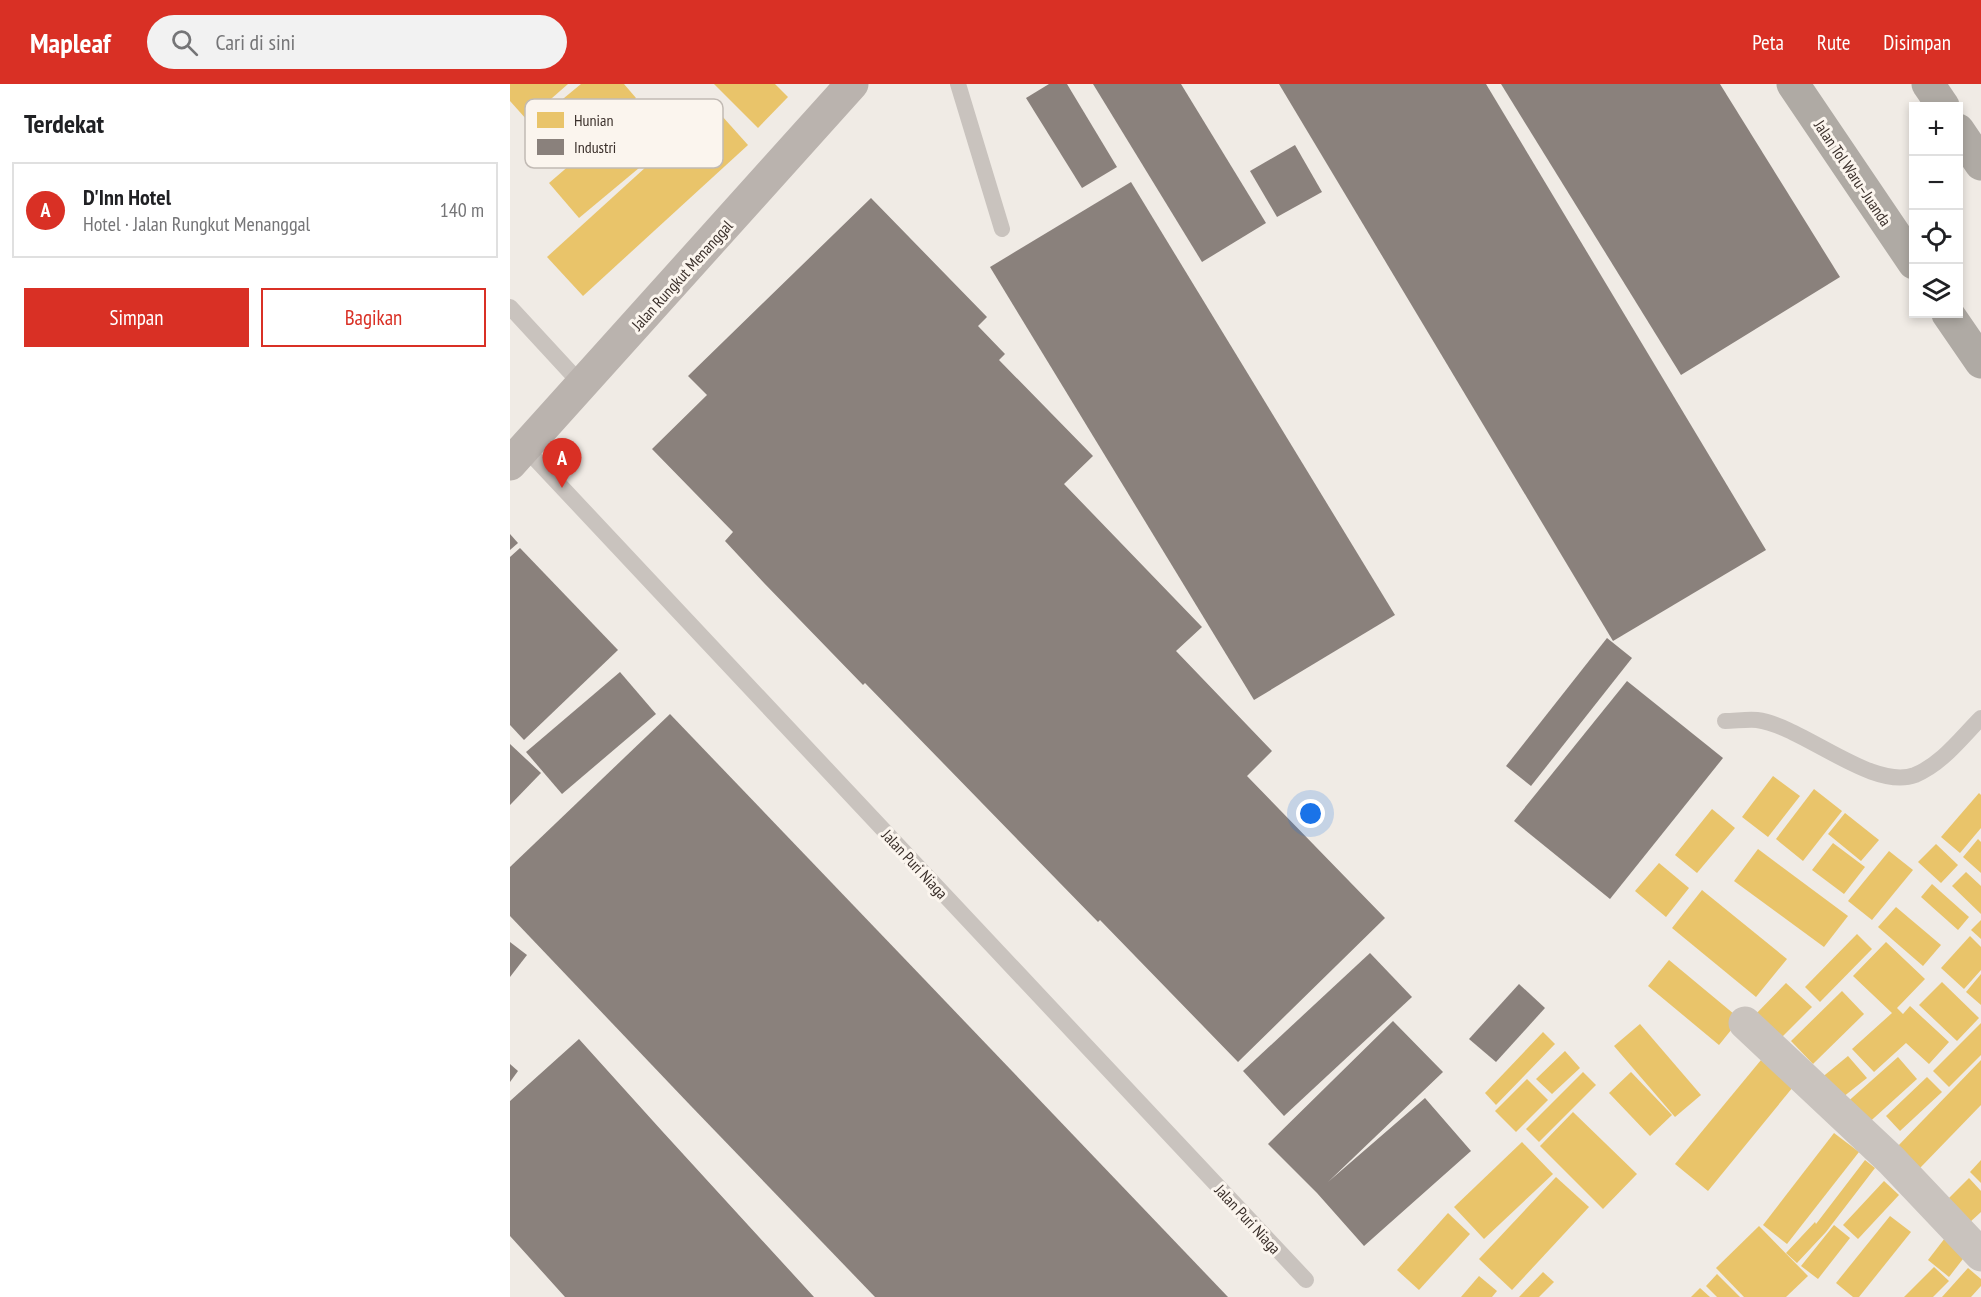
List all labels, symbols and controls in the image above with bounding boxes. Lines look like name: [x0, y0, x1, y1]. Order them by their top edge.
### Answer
search box: [147, 15, 567, 69]
text: Mapleaf: [30, 24, 111, 61]
icon: search: [168, 26, 201, 59]
text: Cari di sini: [216, 28, 295, 56]
text: Peta: [1752, 29, 1784, 56]
text: Rute: [1817, 29, 1850, 56]
text: Disimpan: [1883, 29, 1951, 56]
legend: [525, 99, 723, 168]
map controls: [1909, 102, 1963, 318]
button: +: [1909, 102, 1963, 156]
text: Terdekat: [24, 107, 104, 140]
text: Hunian: [574, 110, 613, 130]
street label: Jalan Tol Waru–Juanda: [1810, 115, 1896, 230]
text: Industri: [574, 137, 616, 157]
button: −: [1909, 156, 1963, 210]
text: D'Inn Hotel: [83, 183, 171, 211]
text: A: [40, 197, 51, 223]
text: 140 m: [440, 197, 484, 223]
button: locate: [1909, 210, 1963, 264]
text: Hotel · Jalan Rungkut Menanggal: [83, 211, 310, 237]
street label: Jalan Rungkut Menanggal: [627, 216, 737, 335]
button: layers: [1909, 264, 1963, 318]
button: Simpan: [24, 288, 249, 347]
button: Bagikan: [261, 288, 486, 347]
pin: A: [542, 438, 582, 488]
your location: [1296, 799, 1325, 828]
street label: Jalan Puri Niaga: [877, 824, 952, 903]
street label: Jalan Puri Niaga: [1210, 1179, 1285, 1258]

